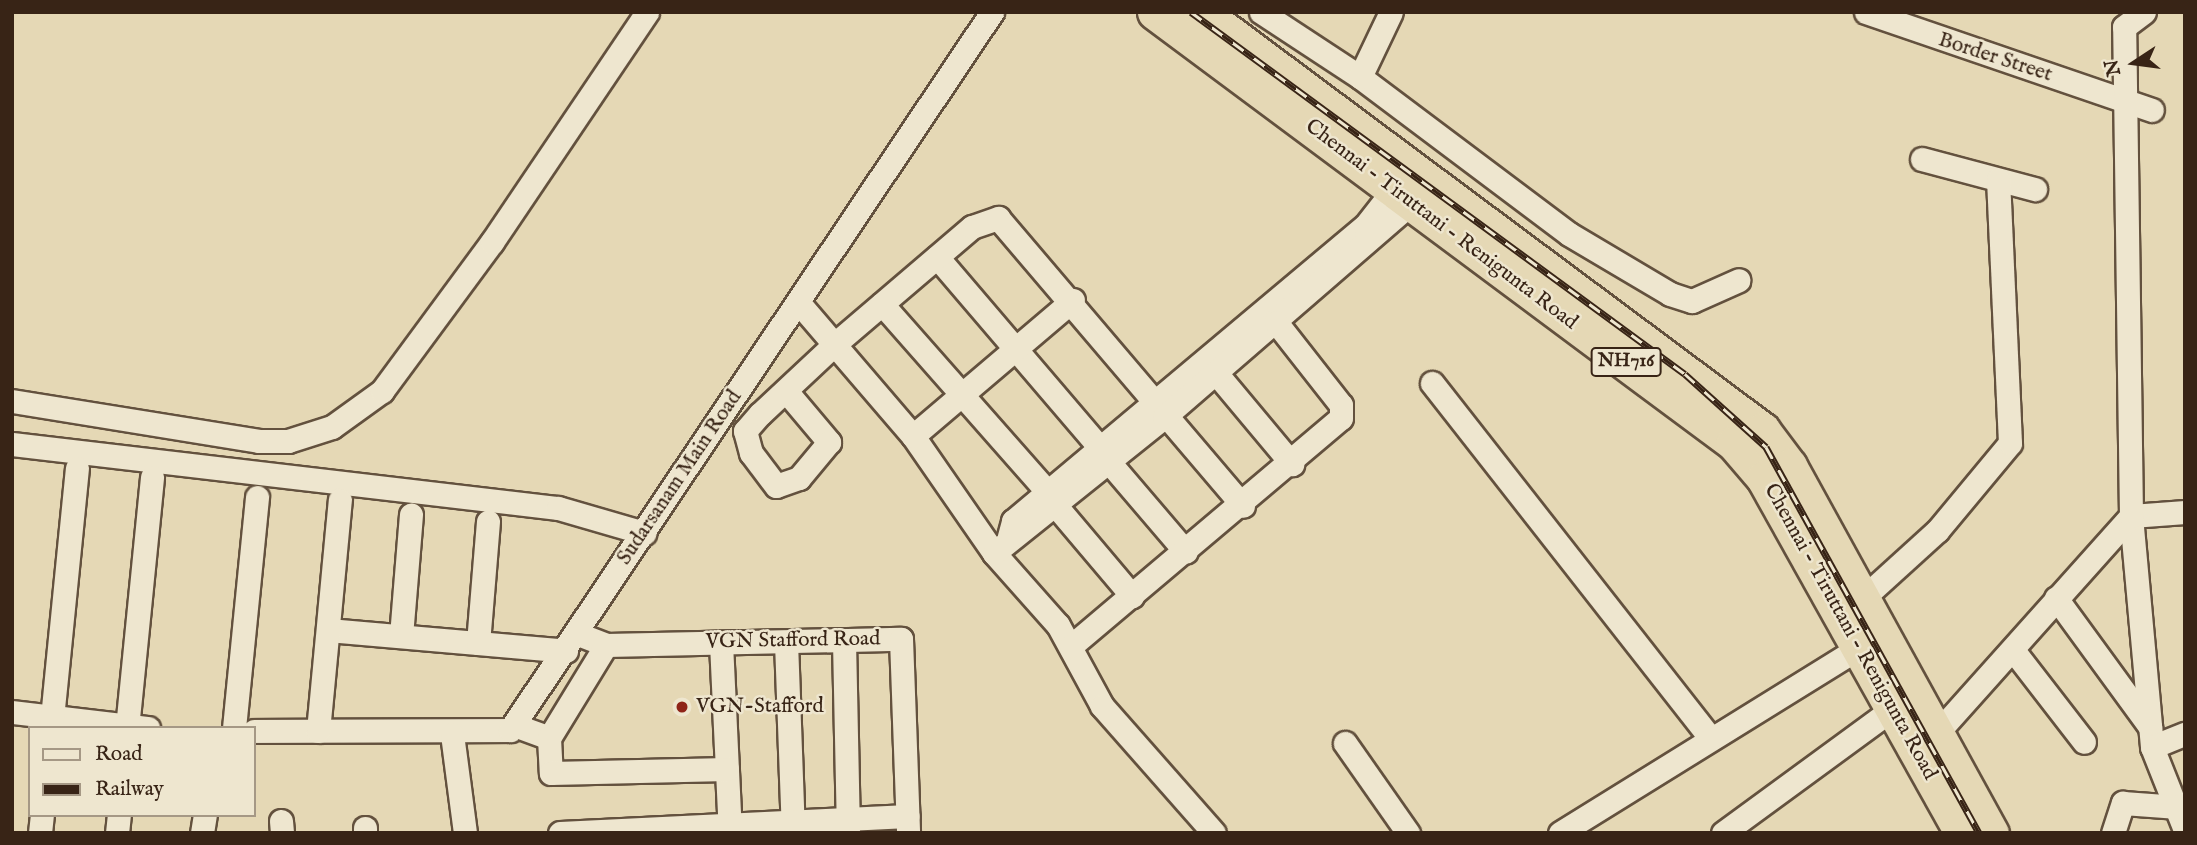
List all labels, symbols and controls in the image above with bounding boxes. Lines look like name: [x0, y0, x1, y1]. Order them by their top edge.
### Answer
street label: Border Street: [1935, 28, 2055, 88]
north arrow: [2099, 28, 2169, 98]
text: N: [2100, 57, 2127, 78]
street label: Chennai - Tiruttani - Renigunta Road: [1300, 114, 1582, 336]
road number: NH716: [1589, 346, 1663, 378]
street label: Sudarsanam Main Road: [612, 386, 748, 570]
street label: Chennai - Tiruttani - Renigunta Road: [1758, 480, 1942, 784]
street label: VGN Stafford Road: [706, 627, 880, 655]
place label: VGN-Stafford: [696, 694, 824, 720]
marker: VGN-Stafford: [674, 699, 690, 715]
legend: [28, 726, 256, 817]
text: Road: [95, 741, 142, 768]
text: Railway: [95, 776, 164, 803]

